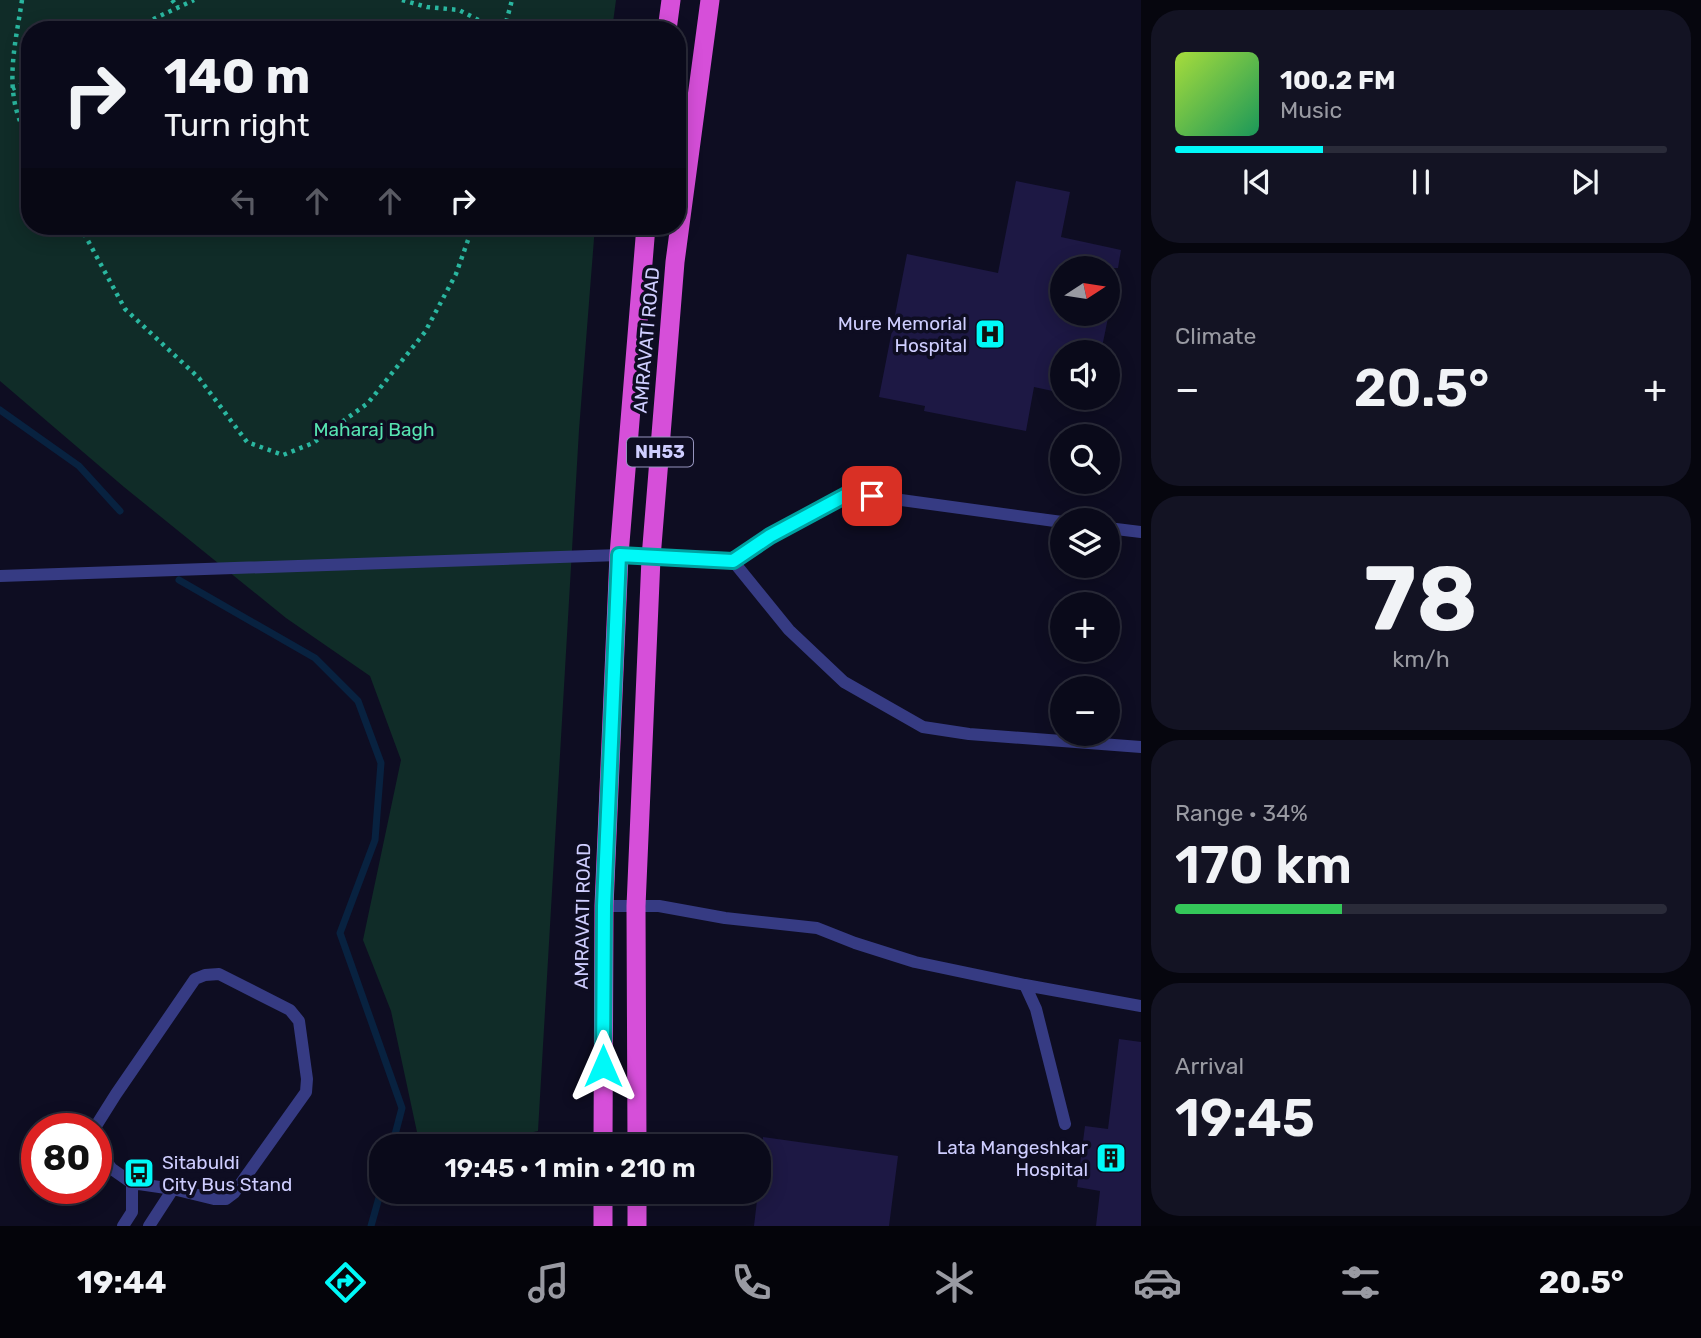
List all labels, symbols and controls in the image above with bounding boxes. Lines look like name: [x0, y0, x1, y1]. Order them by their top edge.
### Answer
text: 140 m: [164, 47, 310, 105]
icon: right: [49, 49, 140, 140]
text: 100.2 FM: [1280, 65, 1396, 96]
text: Music: [1280, 96, 1342, 124]
text: Turn right: [164, 106, 309, 144]
icon: previous: [1238, 163, 1276, 201]
icon: pause: [1402, 163, 1440, 201]
icon: next: [1566, 163, 1604, 201]
icon: left: [225, 182, 263, 220]
icon: ahead: [298, 182, 336, 220]
icon: ahead: [371, 182, 409, 220]
icon: right: [444, 182, 482, 220]
north arrow: [1050, 256, 1120, 326]
map controls: [1050, 256, 1120, 746]
street label: AMRAVATI ROAD: [629, 266, 664, 414]
place label: Mure Memorial Hospital: [838, 312, 967, 357]
hospital icon: Mure Memorial Hospital: [973, 317, 1007, 351]
text: Climate: [1175, 322, 1256, 350]
button: sound: [1050, 340, 1120, 410]
text: 20.5°: [1354, 357, 1489, 419]
text: −: [1175, 366, 1200, 412]
text: +: [1643, 366, 1667, 412]
park label: Maharaj Bagh: [314, 418, 434, 441]
button: search: [1050, 424, 1120, 494]
road number: NH53: [627, 438, 693, 466]
pin: [842, 466, 902, 526]
icon: arrive: [853, 477, 891, 515]
button: layers: [1050, 508, 1120, 578]
text: 78: [1364, 545, 1478, 653]
button: +: [1050, 592, 1120, 662]
text: km/h: [1392, 645, 1450, 673]
button: −: [1050, 676, 1120, 746]
text: Range · 34%: [1175, 799, 1308, 827]
text: 170 km: [1175, 834, 1352, 896]
street label: AMRAVATI ROAD: [570, 843, 595, 990]
position arrow: [566, 1029, 640, 1103]
text: Arrival: [1175, 1052, 1244, 1080]
text: 19:45: [1175, 1087, 1315, 1149]
speed limit sign: 80: [21, 1113, 112, 1204]
place label: Lata Mangeshkar Hospital: [937, 1136, 1089, 1181]
building icon: Lata Mangeshkar Hospital: [1094, 1141, 1128, 1175]
place label: Sitabuldi City Bus Stand: [162, 1151, 292, 1196]
text: 19:45 · 1 min · 210 m: [444, 1153, 696, 1184]
bus stop icon: Sitabuldi City Bus Stand: [122, 1156, 156, 1190]
icon: directions: [321, 1258, 370, 1307]
icon: music: [524, 1258, 573, 1307]
icon: phone: [727, 1258, 776, 1307]
icon: climate: [930, 1258, 979, 1307]
icon: car: [1133, 1258, 1182, 1307]
icon: filters: [1336, 1258, 1385, 1307]
text: 19:44: [77, 1263, 167, 1301]
text: 20.5°: [1539, 1263, 1624, 1301]

